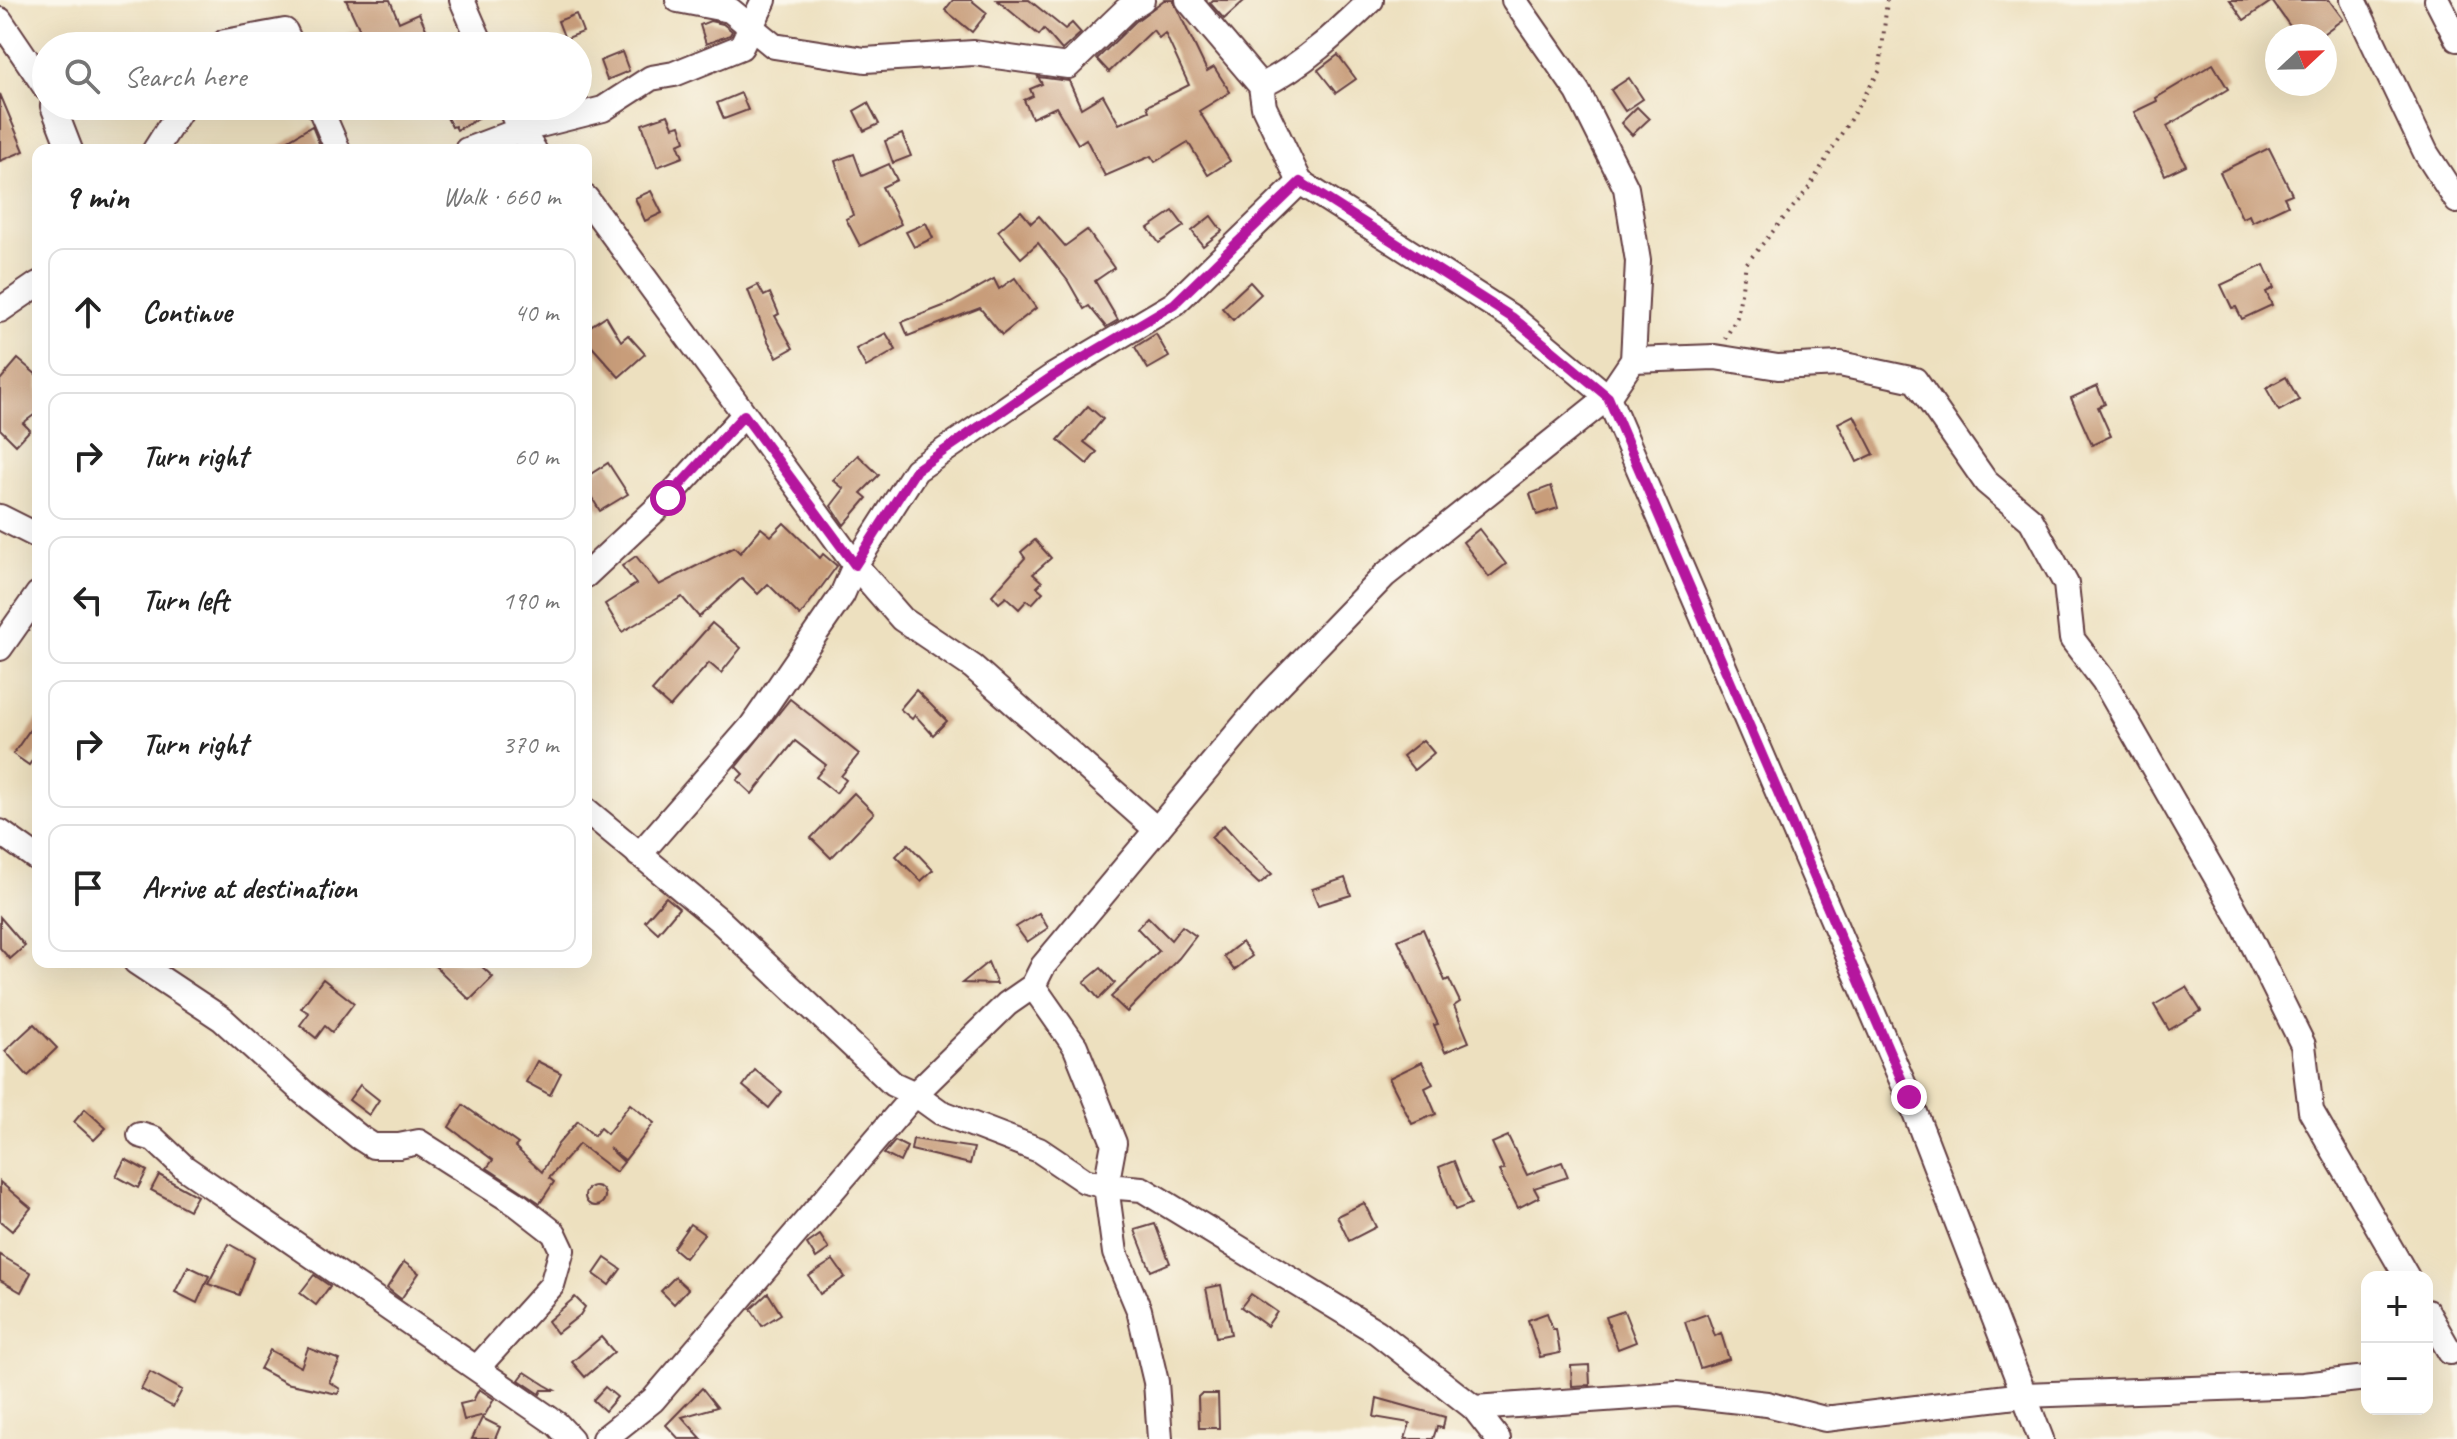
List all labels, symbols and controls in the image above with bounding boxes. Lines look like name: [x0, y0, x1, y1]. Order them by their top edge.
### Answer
north arrow: [2265, 24, 2337, 96]
search box: [32, 32, 592, 120]
icon: search: [60, 54, 104, 98]
text: Search here: [124, 57, 246, 95]
text: 9 min: [64, 175, 129, 218]
text: Walk · 660 m: [443, 180, 560, 213]
icon: ahead: [66, 290, 110, 334]
text: Continue: [142, 293, 232, 331]
text: 40 m: [514, 296, 558, 329]
icon: right: [66, 434, 110, 478]
text: Turn right: [142, 437, 247, 475]
text: 60 m: [514, 440, 558, 473]
route start: [650, 480, 686, 516]
icon: left: [66, 578, 110, 622]
text: Turn left: [142, 581, 229, 619]
text: 190 m: [502, 584, 558, 617]
icon: right: [66, 722, 110, 766]
text: Turn right: [142, 725, 247, 763]
text: 370 m: [502, 728, 558, 761]
icon: arrive: [66, 866, 110, 910]
text: Arrive at destination: [142, 869, 357, 907]
route end: [1891, 1079, 1927, 1115]
map controls: [2361, 1271, 2433, 1415]
button: +: [2361, 1271, 2433, 1343]
button: −: [2361, 1343, 2433, 1415]

